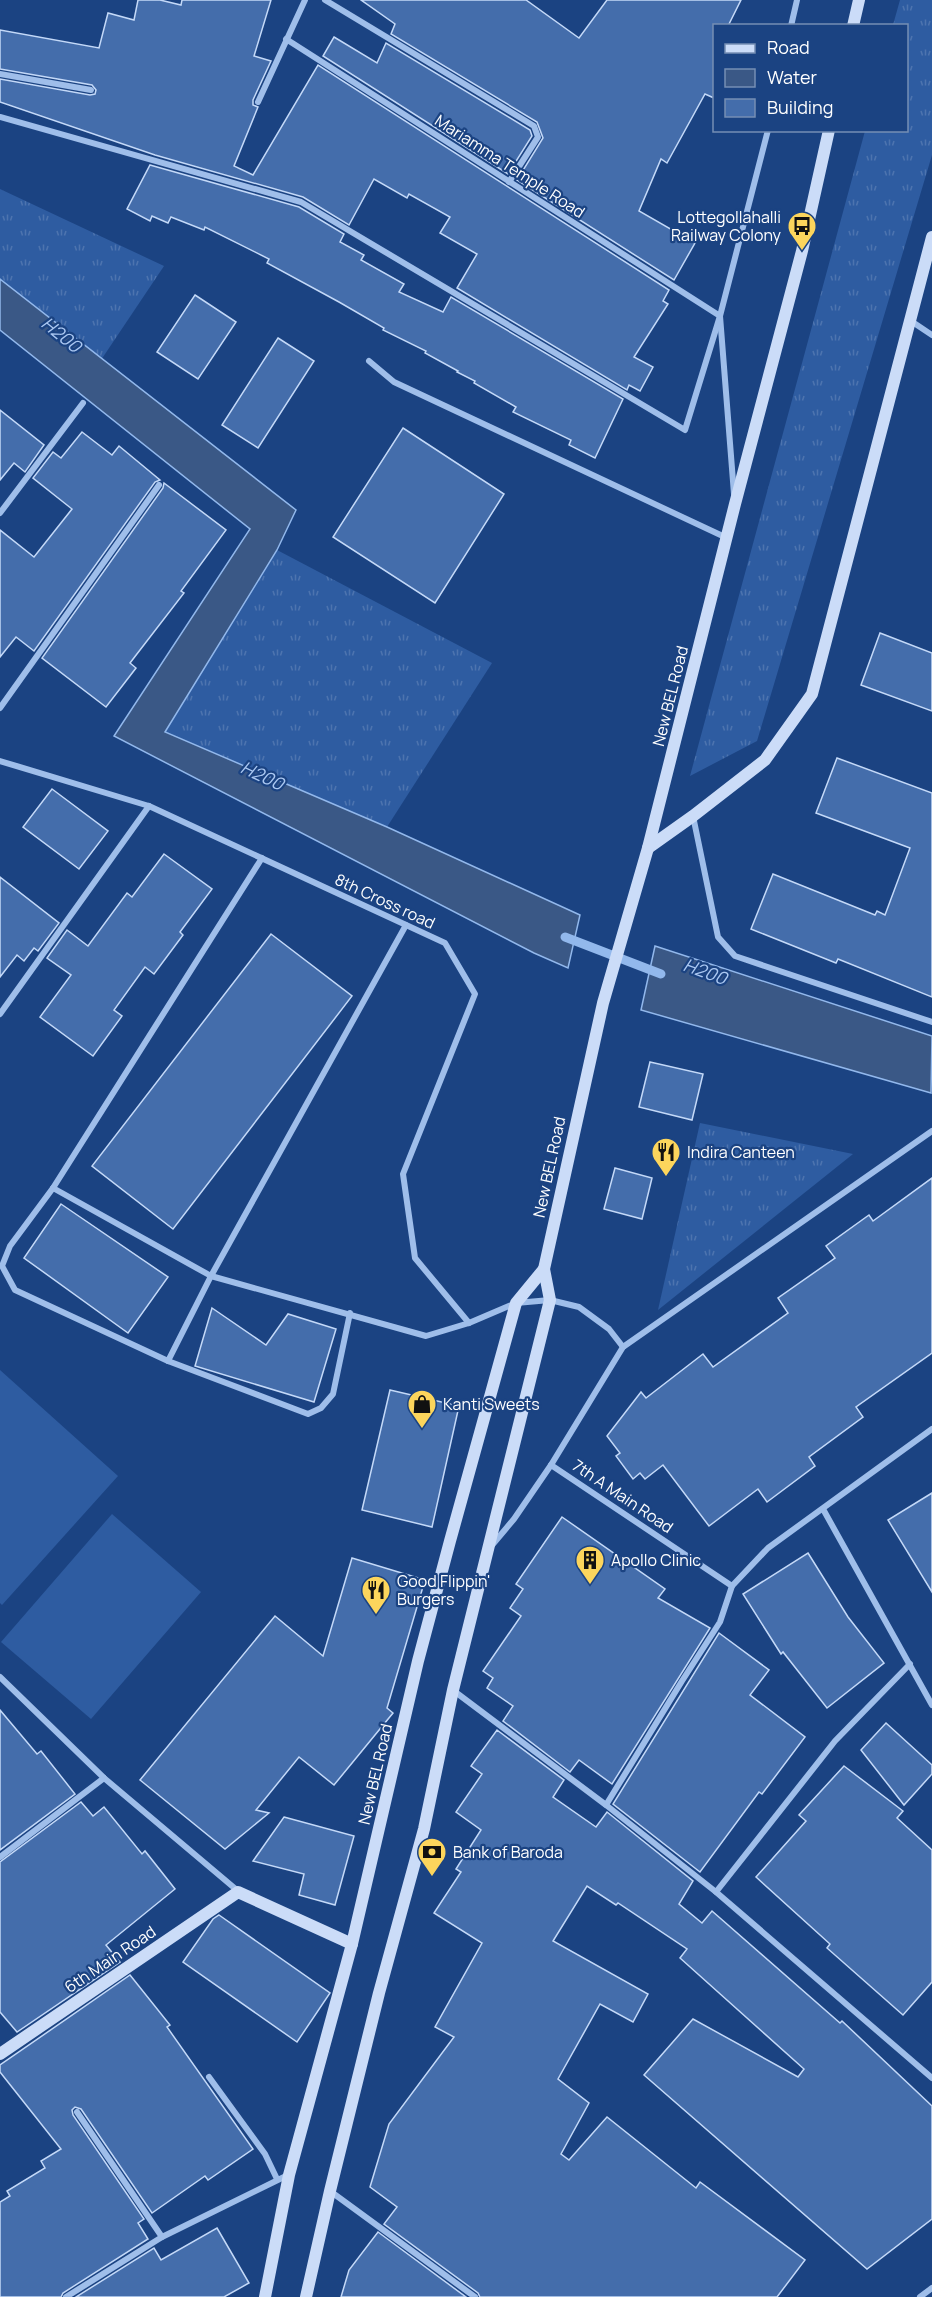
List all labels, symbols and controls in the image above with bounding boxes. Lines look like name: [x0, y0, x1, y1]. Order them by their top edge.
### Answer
legend: [713, 24, 908, 132]
text: Road: [767, 35, 810, 59]
text: Water: [767, 65, 817, 89]
text: Building: [767, 95, 833, 119]
street label: Mariamma Temple Road: [431, 109, 589, 223]
place label: Lottegollahalli Railway Colony: [671, 206, 782, 246]
bus stop icon: Lottegollahalli Railway Colony: [786, 210, 818, 252]
water label: H200: [37, 311, 88, 359]
street label: New BEL Road: [647, 643, 693, 749]
water label: H200: [237, 755, 290, 796]
street label: 8th Cross road: [331, 868, 439, 934]
water label: H200: [680, 952, 732, 991]
street label: New BEL Road: [528, 1114, 570, 1220]
restaurant icon: Indira Canteen: [650, 1136, 682, 1178]
place label: Indira Canteen: [687, 1141, 795, 1163]
shop icon: Kanti Sweets: [406, 1388, 438, 1430]
place label: Kanti Sweets: [443, 1393, 540, 1415]
street label: 7th A Main Road: [568, 1454, 678, 1538]
building icon: Apollo Clinic: [574, 1544, 606, 1586]
place label: Apollo Clinic: [611, 1549, 701, 1571]
place label: Good Flippin' Burgers: [397, 1570, 490, 1610]
restaurant icon: Good Flippin' Burgers: [360, 1574, 392, 1616]
street label: New BEL Road: [353, 1721, 397, 1827]
bank icon: Bank of Baroda: [416, 1836, 448, 1878]
place label: Bank of Baroda: [453, 1841, 563, 1863]
street label: 6th Main Road: [60, 1920, 160, 1998]

